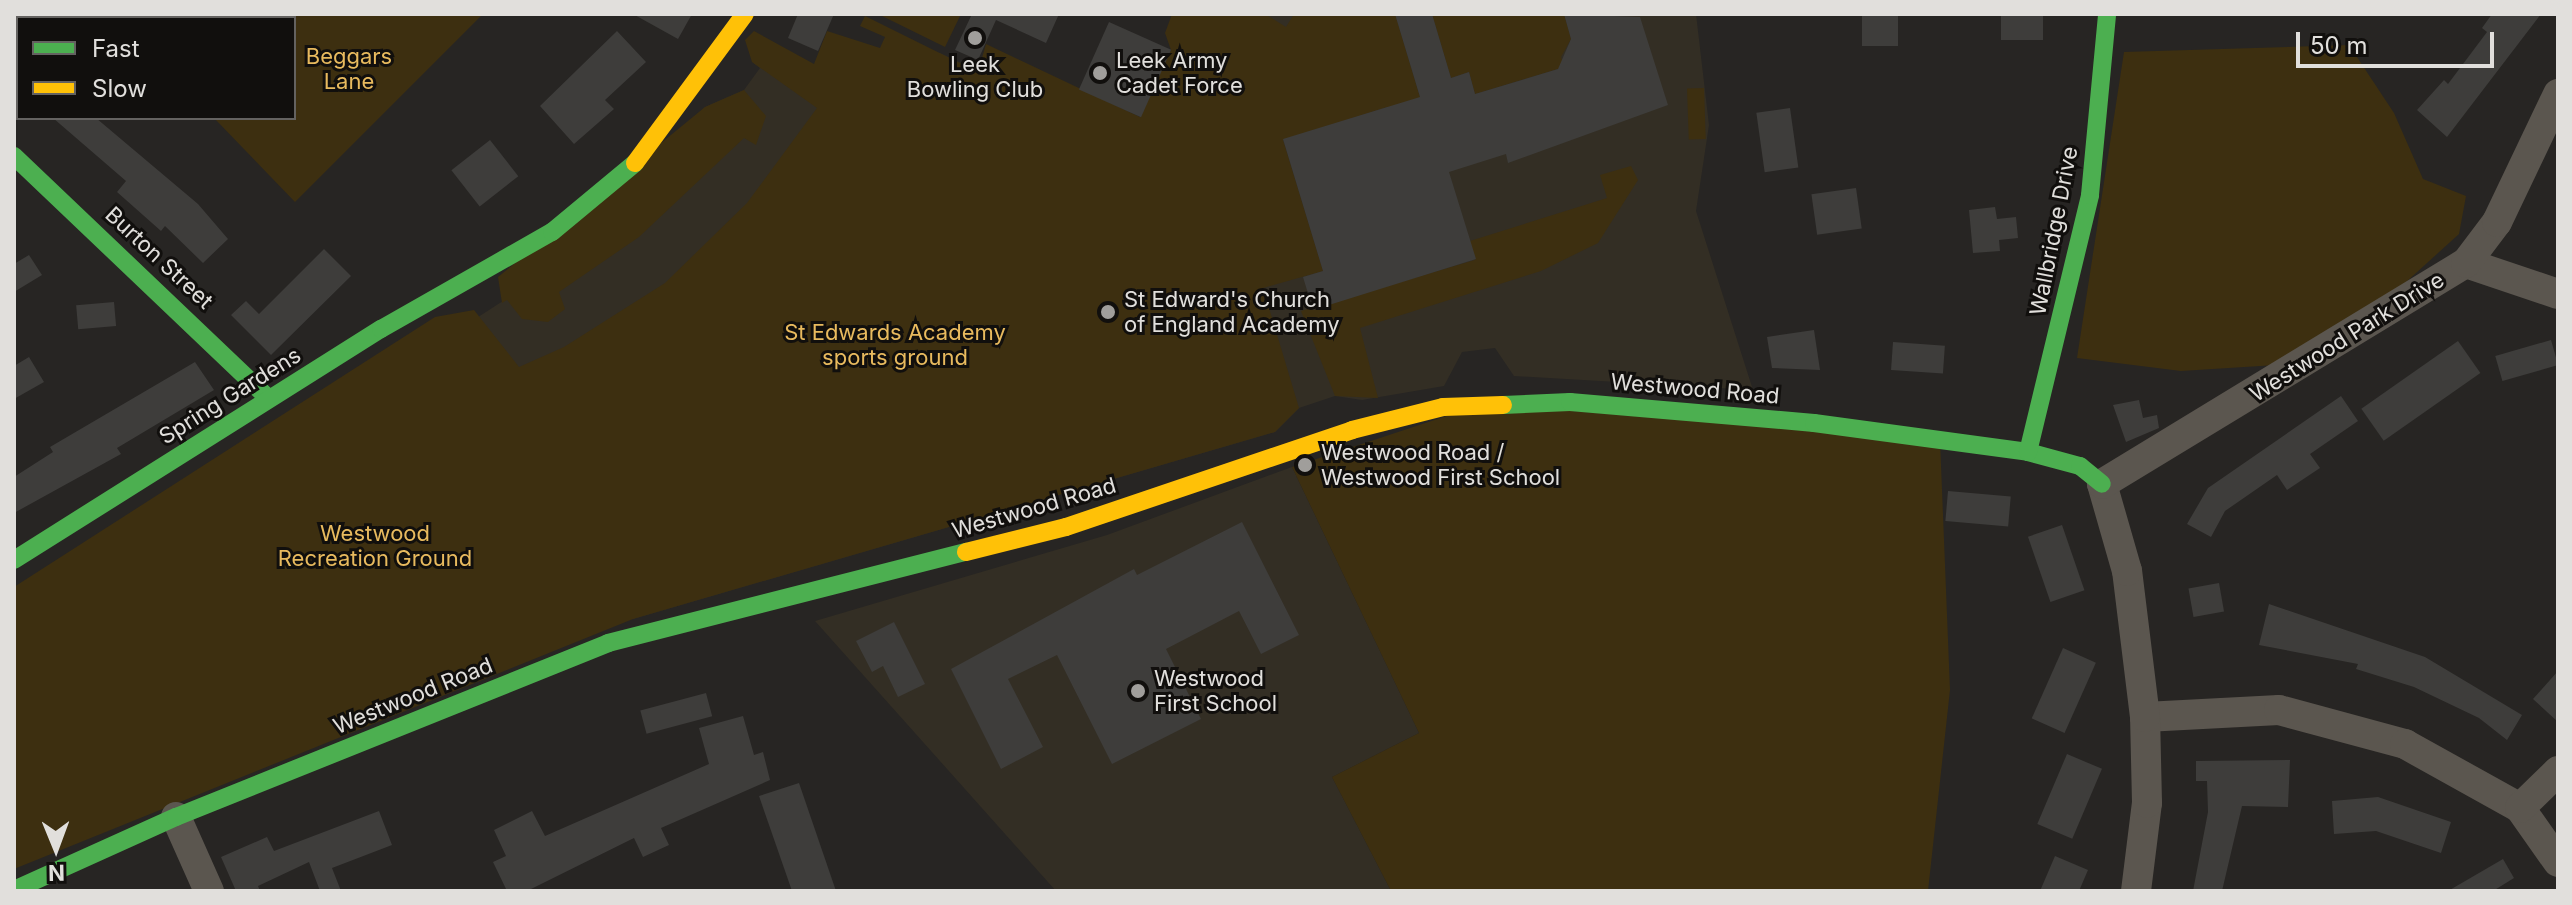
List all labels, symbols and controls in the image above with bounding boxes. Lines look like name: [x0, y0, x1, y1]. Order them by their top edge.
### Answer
legend: [16, 16, 296, 120]
scale bar: [2300, 16, 2498, 66]
marker: Leek Bowling Club: [966, 29, 984, 47]
text: 50 m: [2310, 31, 2368, 60]
text: Fast: [92, 34, 140, 63]
park label: Beggars Lane: [306, 43, 392, 94]
place label: Leek Army Cadet Force: [1116, 47, 1243, 98]
place label: Leek Bowling Club: [907, 51, 1043, 102]
marker: Leek Army Cadet Force: [1091, 64, 1109, 82]
text: Slow: [92, 74, 147, 103]
street label: Wallbridge Drive: [2025, 144, 2083, 318]
street label: Burton Street: [100, 201, 218, 315]
street label: Westwood Park Drive: [2245, 266, 2449, 408]
place label: St Edward's Church of England Academy: [1124, 286, 1339, 338]
marker: St Edward's Church of England Academy: [1099, 303, 1117, 321]
park label: St Edwards Academy sports ground: [784, 319, 1006, 370]
street label: Spring Gardens: [154, 342, 306, 450]
street label: Westwood Road: [1610, 368, 1780, 410]
place label: Westwood Road / Westwood First School: [1321, 439, 1560, 490]
marker: Westwood Road / Westwood First School: [1296, 456, 1314, 474]
street label: Westwood Road: [949, 472, 1119, 544]
park label: Westwood Recreation Ground: [278, 520, 472, 572]
street label: Westwood Road: [330, 652, 496, 740]
place label: Westwood First School: [1154, 665, 1277, 716]
marker: Westwood First School: [1129, 682, 1147, 700]
north arrow: [16, 809, 96, 889]
text: N: [48, 860, 65, 886]

